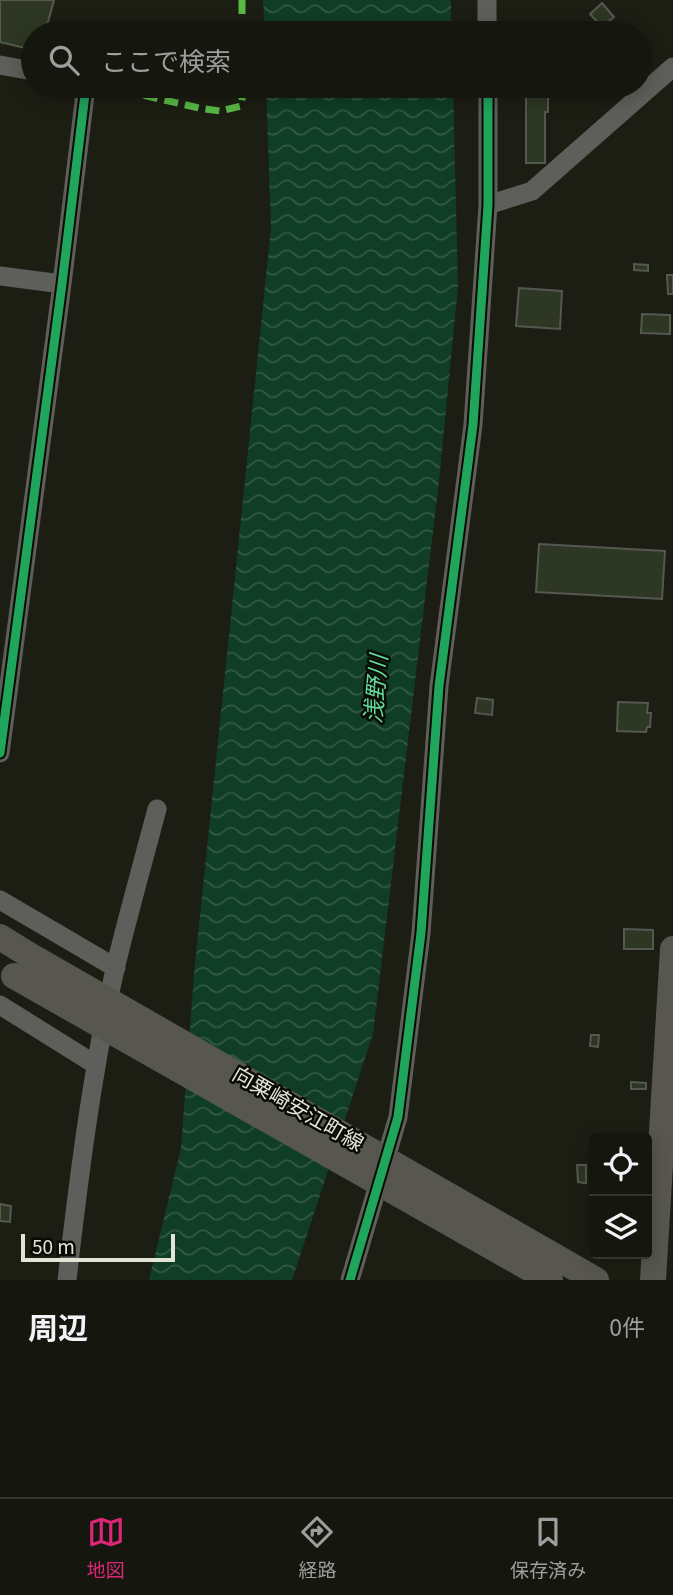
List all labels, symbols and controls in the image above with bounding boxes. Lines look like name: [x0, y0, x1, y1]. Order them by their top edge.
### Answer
search box: [21, 21, 652, 98]
icon: search: [45, 41, 83, 79]
text: ここで検索: [101, 41, 231, 78]
water label: 浅野川: [354, 650, 394, 725]
street label: 向粟崎安江町線: [228, 1058, 370, 1157]
map controls: [589, 1133, 652, 1259]
button: locate: [589, 1133, 652, 1196]
button: layers: [589, 1196, 652, 1259]
scale bar: [21, 1231, 175, 1263]
text: 50 m: [32, 1232, 75, 1259]
text: 周辺: [28, 1304, 88, 1348]
text: 0件: [609, 1309, 645, 1343]
tab: 地図: [87, 1513, 125, 1582]
tab: 経路: [298, 1513, 336, 1582]
tab: 保存済み: [510, 1513, 586, 1582]

